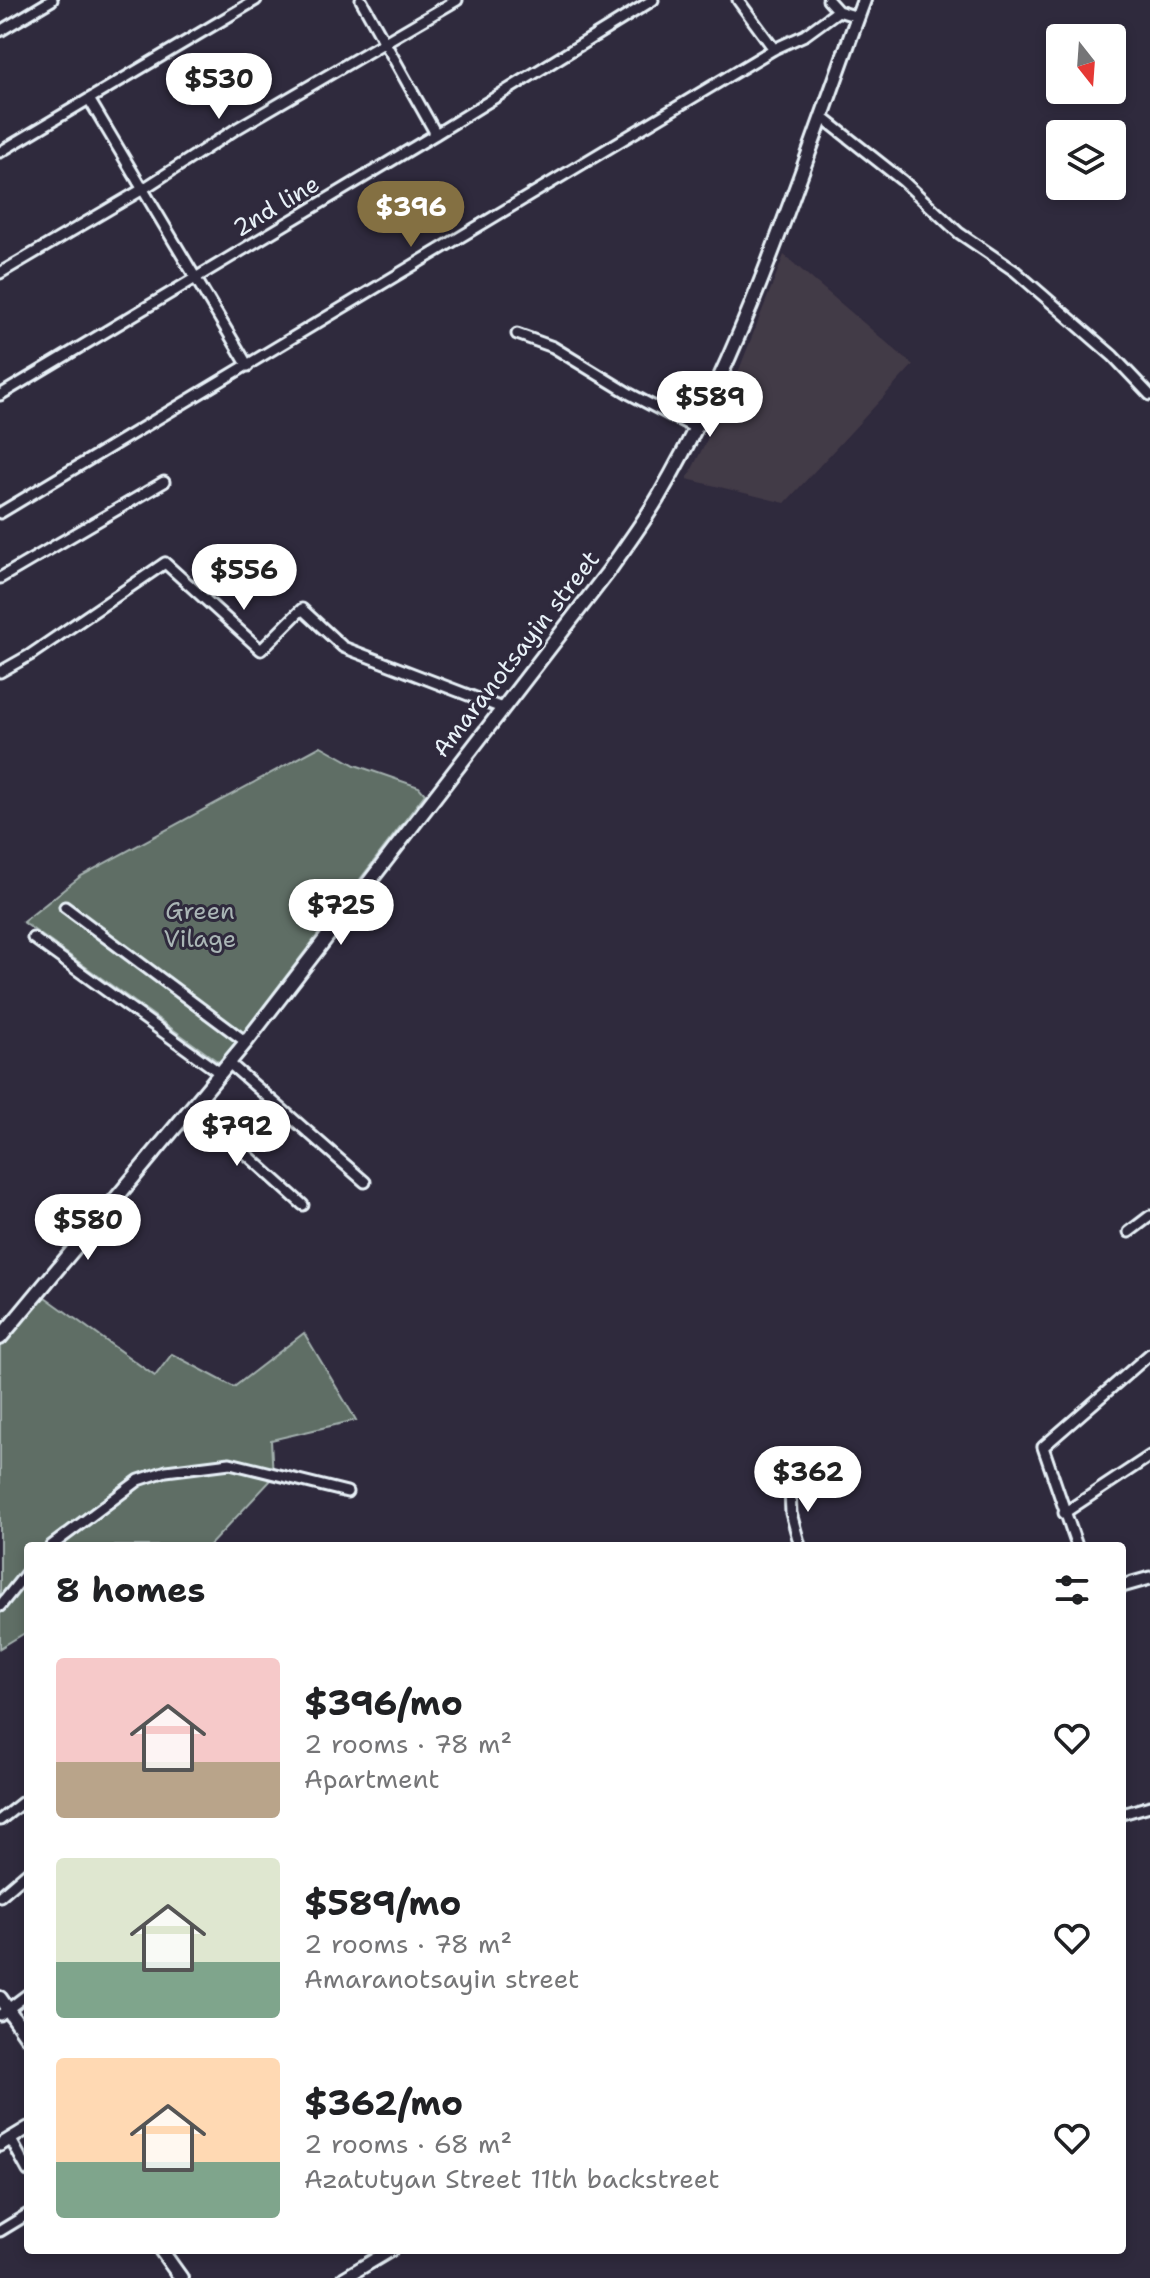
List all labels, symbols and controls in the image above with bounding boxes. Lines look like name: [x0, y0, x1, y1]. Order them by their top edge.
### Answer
north arrow: [1046, 24, 1126, 104]
map controls: [1046, 24, 1126, 200]
pin: $530: [172, 53, 266, 121]
text: $530: [184, 61, 254, 96]
button: layers: [1046, 120, 1126, 200]
street label: 2nd line: [227, 168, 325, 244]
pin: $396: [364, 181, 458, 249]
text: $396: [375, 189, 447, 224]
pin: $589: [663, 371, 757, 439]
text: $589: [675, 379, 745, 414]
pin: $556: [197, 544, 291, 612]
street label: Amaranotsayin street: [425, 544, 607, 764]
text: $556: [210, 552, 278, 587]
pin: $725: [294, 879, 388, 947]
text: $725: [307, 887, 375, 922]
park label: Green Vilage: [164, 895, 236, 955]
pin: $792: [190, 1100, 284, 1168]
text: $792: [201, 1108, 273, 1143]
pin: $580: [41, 1194, 135, 1262]
text: $580: [53, 1202, 123, 1237]
pin: $362: [761, 1446, 855, 1514]
text: $362: [772, 1454, 844, 1489]
text: 8 homes: [56, 1567, 205, 1613]
icon: filters: [1050, 1568, 1094, 1612]
text: $396/mo: [304, 1680, 463, 1726]
icon: home: [120, 1690, 216, 1786]
icon: heart: [1050, 1716, 1094, 1760]
text: 2 rooms · 78 m²: [304, 1726, 512, 1761]
text: Apartment: [304, 1761, 440, 1796]
text: $589/mo: [304, 1880, 461, 1926]
icon: home: [120, 1890, 216, 1986]
icon: heart: [1050, 1916, 1094, 1960]
text: 2 rooms · 78 m²: [304, 1926, 512, 1961]
text: Amaranotsayin street: [304, 1961, 579, 1996]
text: $362/mo: [304, 2080, 463, 2126]
icon: home: [120, 2090, 216, 2186]
icon: heart: [1050, 2116, 1094, 2160]
text: 2 rooms · 68 m²: [304, 2126, 512, 2161]
text: Azatutyan Street 11th backstreet: [304, 2161, 720, 2196]

